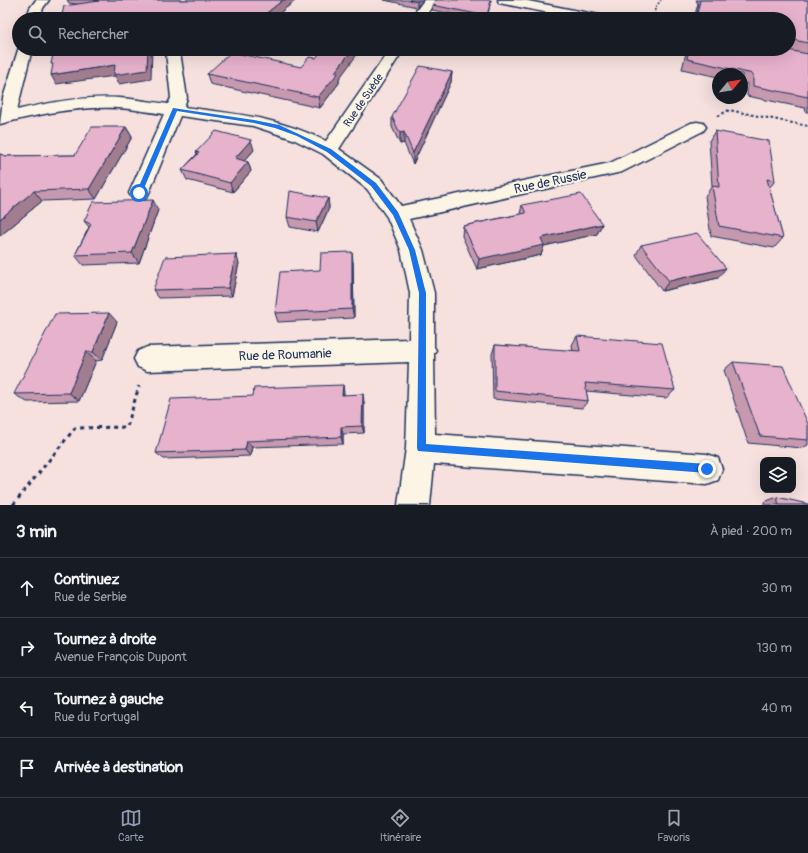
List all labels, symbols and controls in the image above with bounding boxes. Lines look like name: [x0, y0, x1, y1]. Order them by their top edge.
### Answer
search box: [12, 12, 796, 56]
icon: search: [26, 23, 48, 45]
text: Rechercher: [58, 25, 129, 44]
north arrow: [712, 68, 748, 104]
street label: Rue de Suède: [341, 71, 386, 130]
street label: Rue de Russie: [513, 166, 588, 197]
route start: [130, 184, 148, 202]
street label: Rue de Roumanie: [238, 345, 332, 365]
map controls: [760, 457, 796, 493]
button: layers: [760, 457, 796, 493]
route end: [698, 460, 716, 478]
text: 3 min: [16, 521, 57, 542]
text: À pied · 200 m: [710, 523, 792, 539]
text: Continuez: [54, 570, 119, 589]
icon: ahead: [16, 577, 38, 599]
text: 30 m: [762, 580, 792, 596]
text: Rue de Serbie: [54, 589, 127, 605]
text: Tournez à droite: [54, 630, 156, 649]
icon: right: [16, 637, 38, 659]
text: 130 m: [756, 640, 792, 656]
text: Avenue François Dupont: [54, 649, 187, 665]
text: Tournez à gauche: [54, 690, 164, 709]
icon: left: [16, 697, 38, 719]
text: 40 m: [761, 700, 792, 716]
text: Rue du Portugal: [54, 709, 139, 725]
icon: arrive: [16, 757, 38, 779]
text: Arrivée à destination: [54, 758, 183, 777]
tab: Carte: [118, 807, 144, 844]
tab: Itinéraire: [380, 807, 421, 844]
tab: Favoris: [657, 807, 690, 844]

